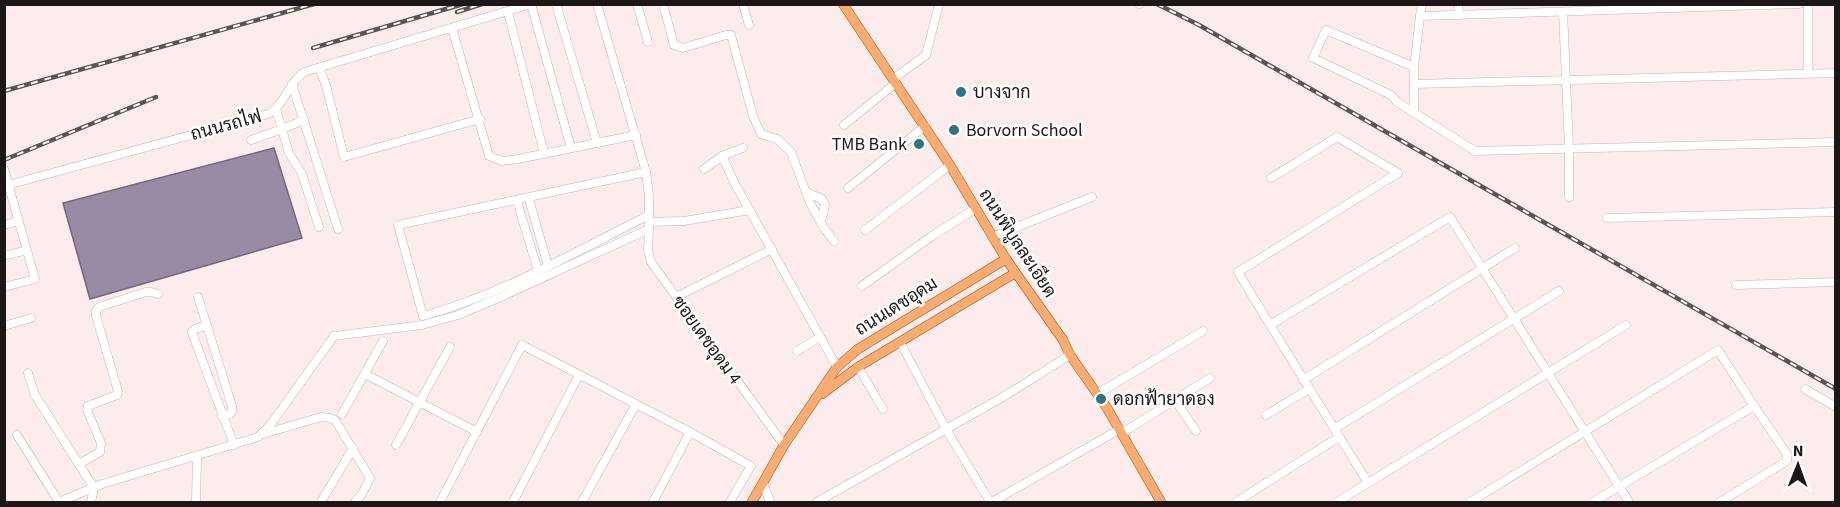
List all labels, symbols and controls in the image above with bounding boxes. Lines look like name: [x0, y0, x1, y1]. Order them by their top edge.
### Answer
place label: บางจาก: [973, 80, 1031, 105]
marker: บางจาก: [954, 85, 968, 99]
street label: ถนนรถไฟ: [188, 103, 264, 147]
place label: Borvorn School: [966, 118, 1083, 143]
marker: Borvorn School: [947, 123, 961, 137]
place label: TMB Bank: [832, 132, 907, 157]
marker: TMB Bank: [912, 137, 926, 151]
street label: ถนนพิบูลละเอียด: [973, 183, 1063, 303]
street label: ถนนเดชอุดม: [850, 271, 942, 342]
street label: ซอยเดชอุดม 4: [666, 291, 747, 390]
place label: ดอกฟ้ายาดอง: [1113, 387, 1215, 412]
marker: ดอกฟ้ายาดอง: [1094, 392, 1108, 406]
north arrow: [1768, 435, 1828, 495]
text: N: [1793, 440, 1804, 462]

